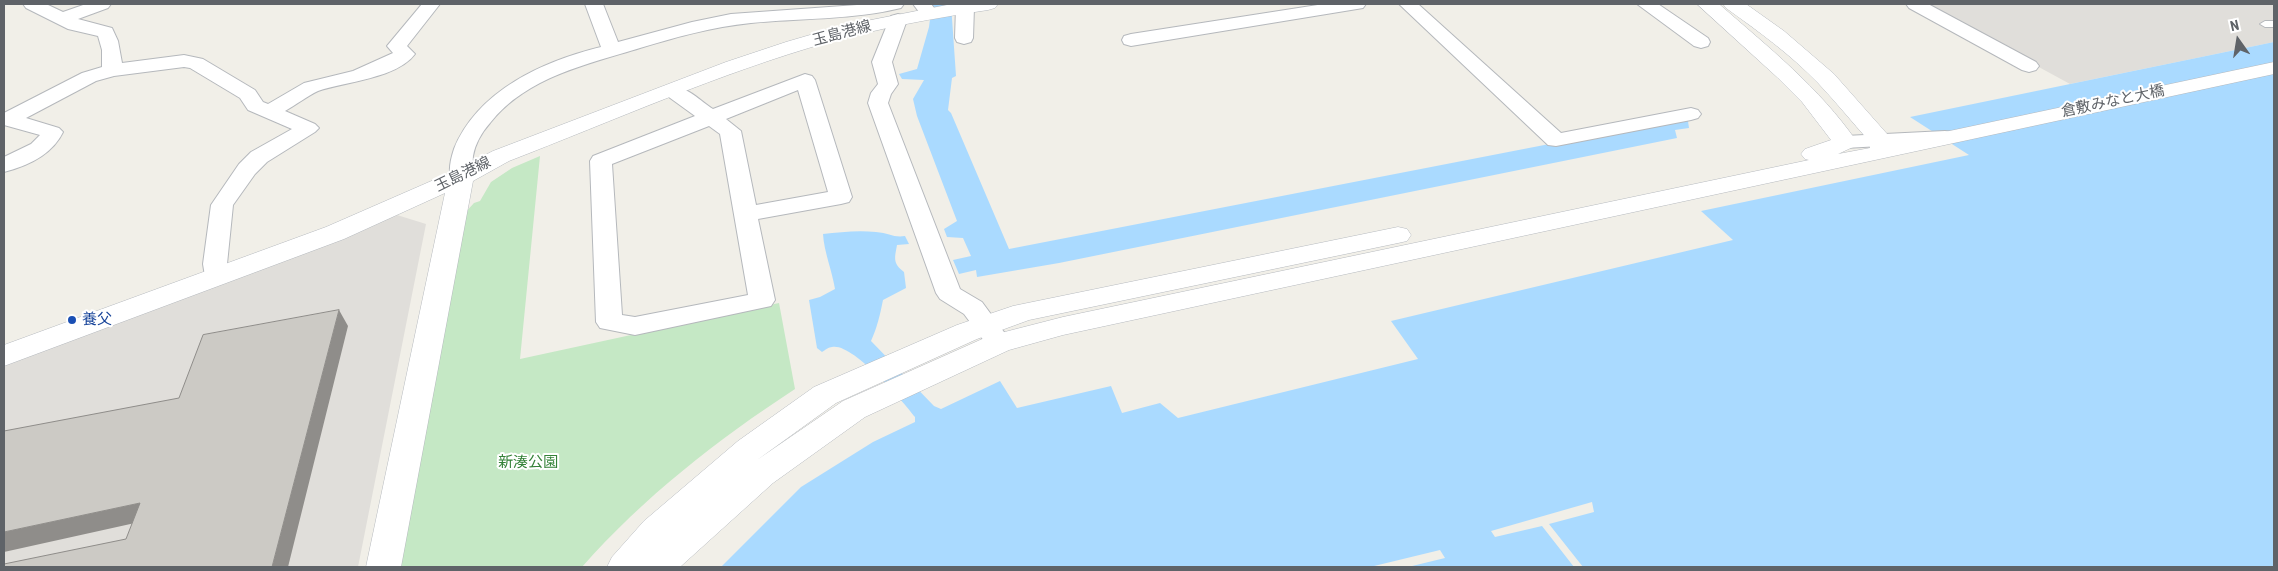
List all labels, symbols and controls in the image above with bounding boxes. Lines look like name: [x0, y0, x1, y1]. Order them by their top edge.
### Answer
north arrow: [2213, 15, 2263, 65]
text: N: [2229, 17, 2241, 34]
street label: 玉島港線: [811, 18, 873, 50]
street label: 倉敷みなと大橋: [2060, 82, 2166, 122]
street label: 玉島港線: [432, 154, 494, 196]
place label: 養父: [82, 311, 112, 329]
marker: 養父: [66, 314, 78, 326]
park label: 新湊公園: [498, 454, 558, 472]

